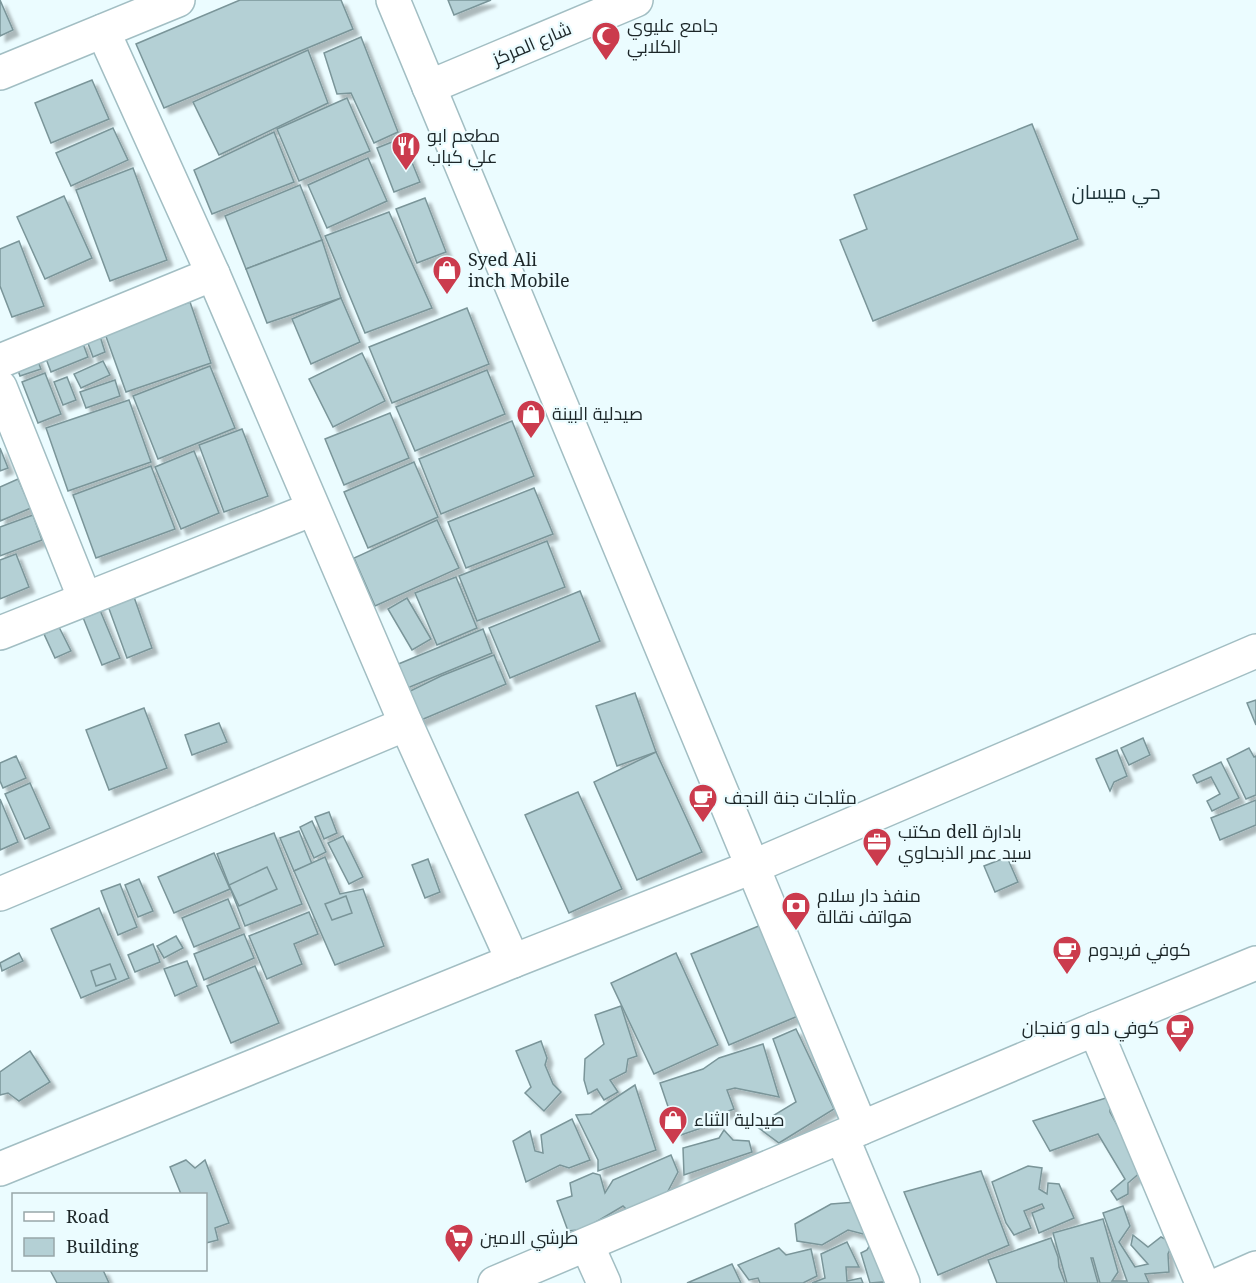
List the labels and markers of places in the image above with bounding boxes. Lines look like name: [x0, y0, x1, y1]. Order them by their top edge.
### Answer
place label: جامع عليوي الكلابي: [627, 13, 718, 61]
mosque icon: جامع عليوي الكلابي: [590, 20, 622, 62]
place label: مطعم ابو علي كباب: [427, 123, 500, 171]
restaurant icon: مطعم ابو علي كباب: [390, 130, 422, 172]
place label: Syed Ali inch Mobile: [468, 247, 570, 292]
shop icon: Syed Ali inch Mobile: [431, 254, 463, 296]
shop icon: صيدلية البينة: [515, 398, 547, 440]
place label: صيدلية البينة: [552, 401, 643, 425]
cafe icon: مثلجات جنة النجف: [687, 782, 719, 824]
place label: مثلجات جنة النجف: [724, 785, 857, 809]
place label: مكتب dell بادارة سيد عمر الذبحاوي: [898, 819, 1032, 867]
office icon: مكتب dell بادارة سيد عمر الذبحاوي: [861, 826, 893, 868]
place label: منفذ دار سلام هواتف نقالة: [817, 883, 921, 928]
bank icon: منفذ دار سلام هواتف نقالة: [780, 890, 812, 932]
cafe icon: كوفي فريدوم: [1051, 934, 1083, 976]
place label: كوفي فريدوم: [1088, 937, 1191, 964]
cafe icon: كوفي دله و فنجان: [1164, 1012, 1196, 1054]
place label: كوفي دله و فنجان: [1022, 1015, 1159, 1042]
shop icon: صيدلية الثناء: [657, 1104, 689, 1146]
place label: صيدلية الثناء: [694, 1107, 785, 1131]
supermarket icon: طرشي الامين: [443, 1222, 475, 1264]
place label: طرشي الامين: [480, 1225, 578, 1251]

